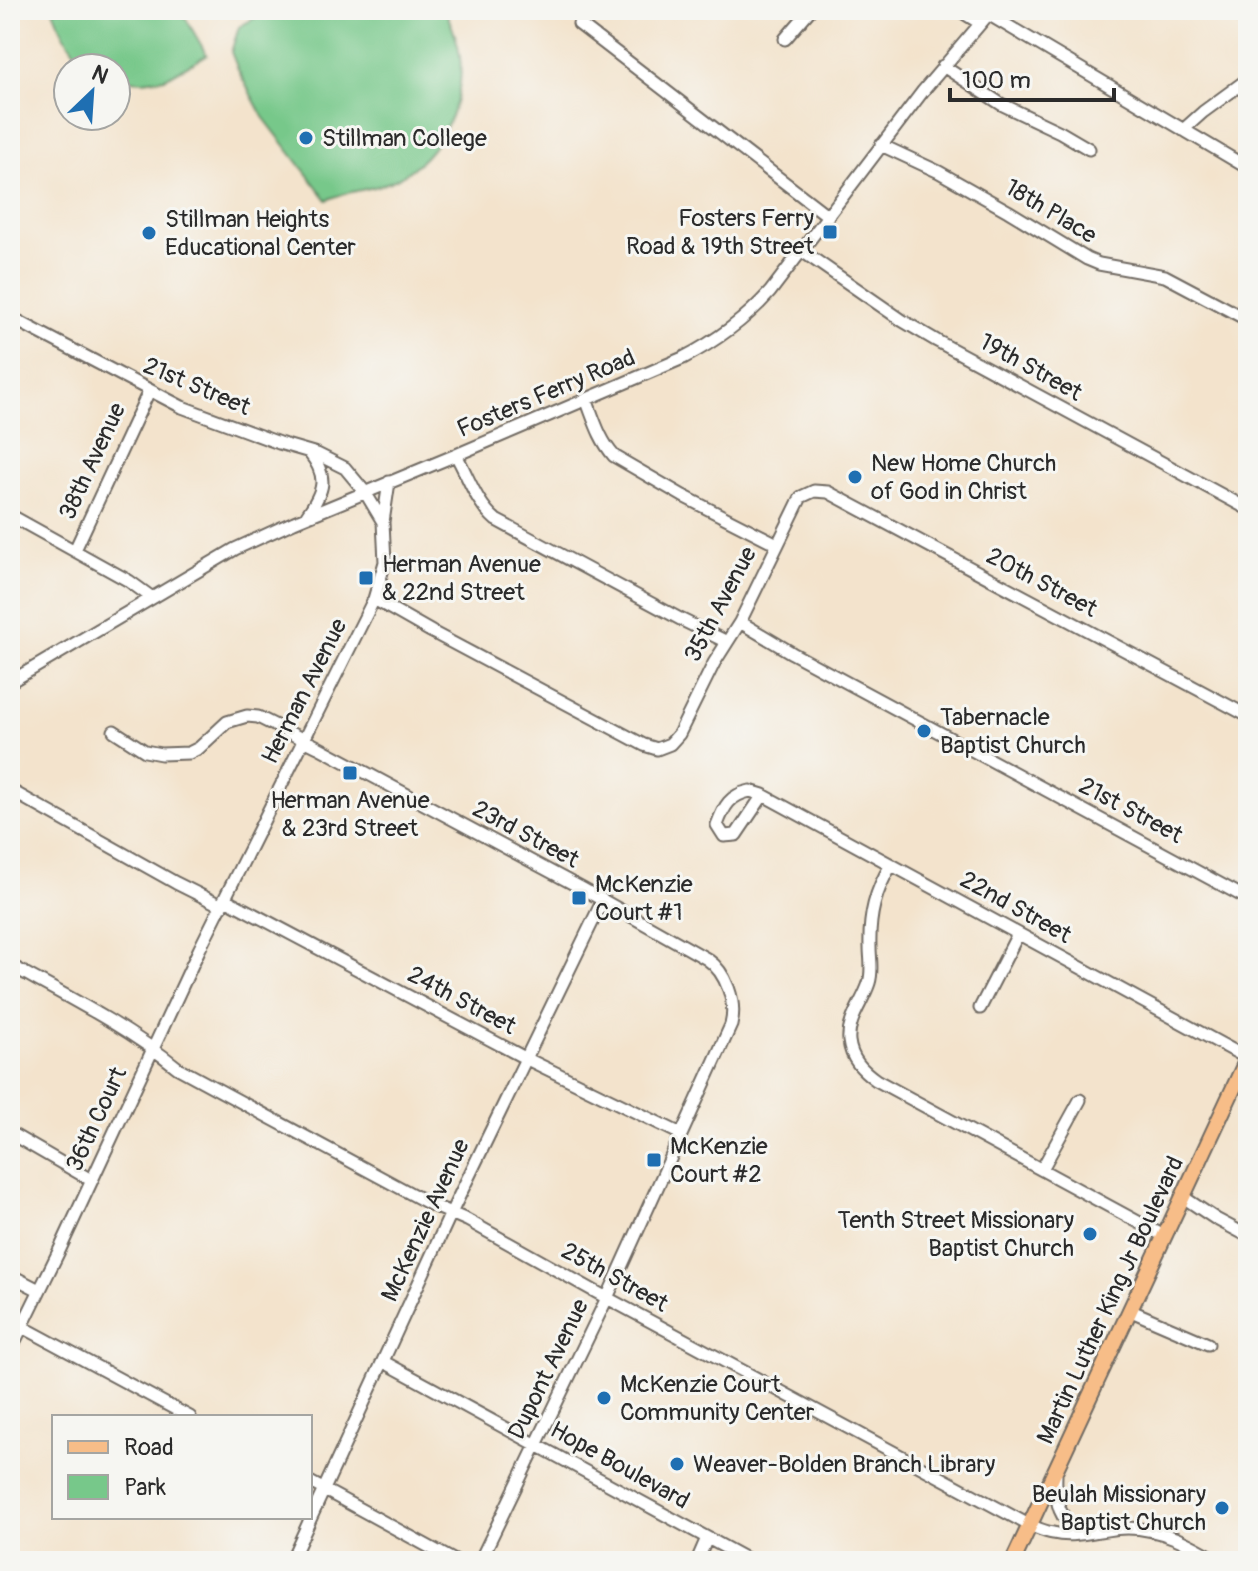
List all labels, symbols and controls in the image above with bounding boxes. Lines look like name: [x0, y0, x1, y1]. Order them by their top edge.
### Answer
north arrow: [52, 52, 132, 132]
scale bar: [950, 52, 1114, 102]
text: N: [87, 59, 113, 91]
text: 100 m: [962, 66, 1031, 95]
place label: Stillman College: [322, 124, 487, 153]
marker: Stillman College: [297, 129, 315, 147]
street label: 18th Place: [1000, 173, 1102, 250]
place label: Fosters Ferry Road & 19th Street: [626, 204, 814, 261]
place label: Stillman Heights Educational Center: [165, 205, 356, 262]
marker: Fosters Ferry Road & 19th Street: [821, 223, 839, 241]
marker: Stillman Heights Educational Center: [140, 224, 158, 242]
street label: 19th Street: [974, 327, 1087, 408]
street label: Fosters Ferry Road: [453, 343, 640, 444]
street label: 21st Street: [139, 351, 255, 422]
street label: 38th Avenue: [53, 398, 132, 524]
place label: New Home Church of God in Christ: [871, 449, 1056, 506]
marker: New Home Church of God in Christ: [846, 468, 864, 486]
street label: 20th Street: [982, 541, 1102, 624]
street label: 35th Avenue: [678, 542, 763, 667]
place label: Herman Avenue & 22nd Street: [382, 550, 541, 607]
marker: Herman Avenue & 22nd Street: [357, 569, 375, 587]
street label: Herman Avenue: [255, 614, 354, 769]
place label: Tabernacle Baptist Church: [940, 703, 1086, 760]
marker: Tabernacle Baptist Church: [915, 722, 933, 740]
marker: Herman Avenue & 23rd Street: [341, 764, 359, 782]
street label: 21st Street: [1074, 771, 1188, 850]
place label: Herman Avenue & 23rd Street: [271, 786, 430, 843]
street label: 23rd Street: [468, 794, 584, 875]
street label: 22nd Street: [955, 865, 1077, 950]
place label: McKenzie Court #1: [595, 870, 693, 927]
marker: McKenzie Court #1: [570, 889, 588, 907]
street label: 24th Street: [403, 960, 521, 1041]
street label: 36th Court: [60, 1062, 133, 1176]
place label: McKenzie Court #2: [670, 1132, 768, 1189]
street label: McKenzie Avenue: [375, 1134, 476, 1306]
marker: McKenzie Court #2: [645, 1151, 663, 1169]
street label: Martin Luther King Jr Boulevard: [1031, 1152, 1190, 1449]
place label: Tenth Street Missionary Baptist Church: [838, 1206, 1074, 1263]
marker: Tenth Street Missionary Baptist Church: [1081, 1225, 1099, 1243]
street label: 25th Street: [556, 1236, 674, 1319]
street label: Dupont Avenue: [502, 1294, 595, 1444]
place label: McKenzie Court Community Center: [620, 1370, 815, 1427]
marker: McKenzie Court Community Center: [595, 1389, 613, 1407]
legend: [52, 1415, 312, 1519]
street label: Hope Boulevard: [545, 1415, 694, 1516]
text: Road: [124, 1433, 174, 1462]
place label: Weaver-Bolden Branch Library: [693, 1450, 995, 1479]
marker: Weaver-Bolden Branch Library: [668, 1455, 686, 1473]
text: Park: [124, 1473, 166, 1502]
place label: Beulah Missionary Baptist Church: [1032, 1480, 1206, 1537]
marker: Beulah Missionary Baptist Church: [1213, 1499, 1231, 1517]

